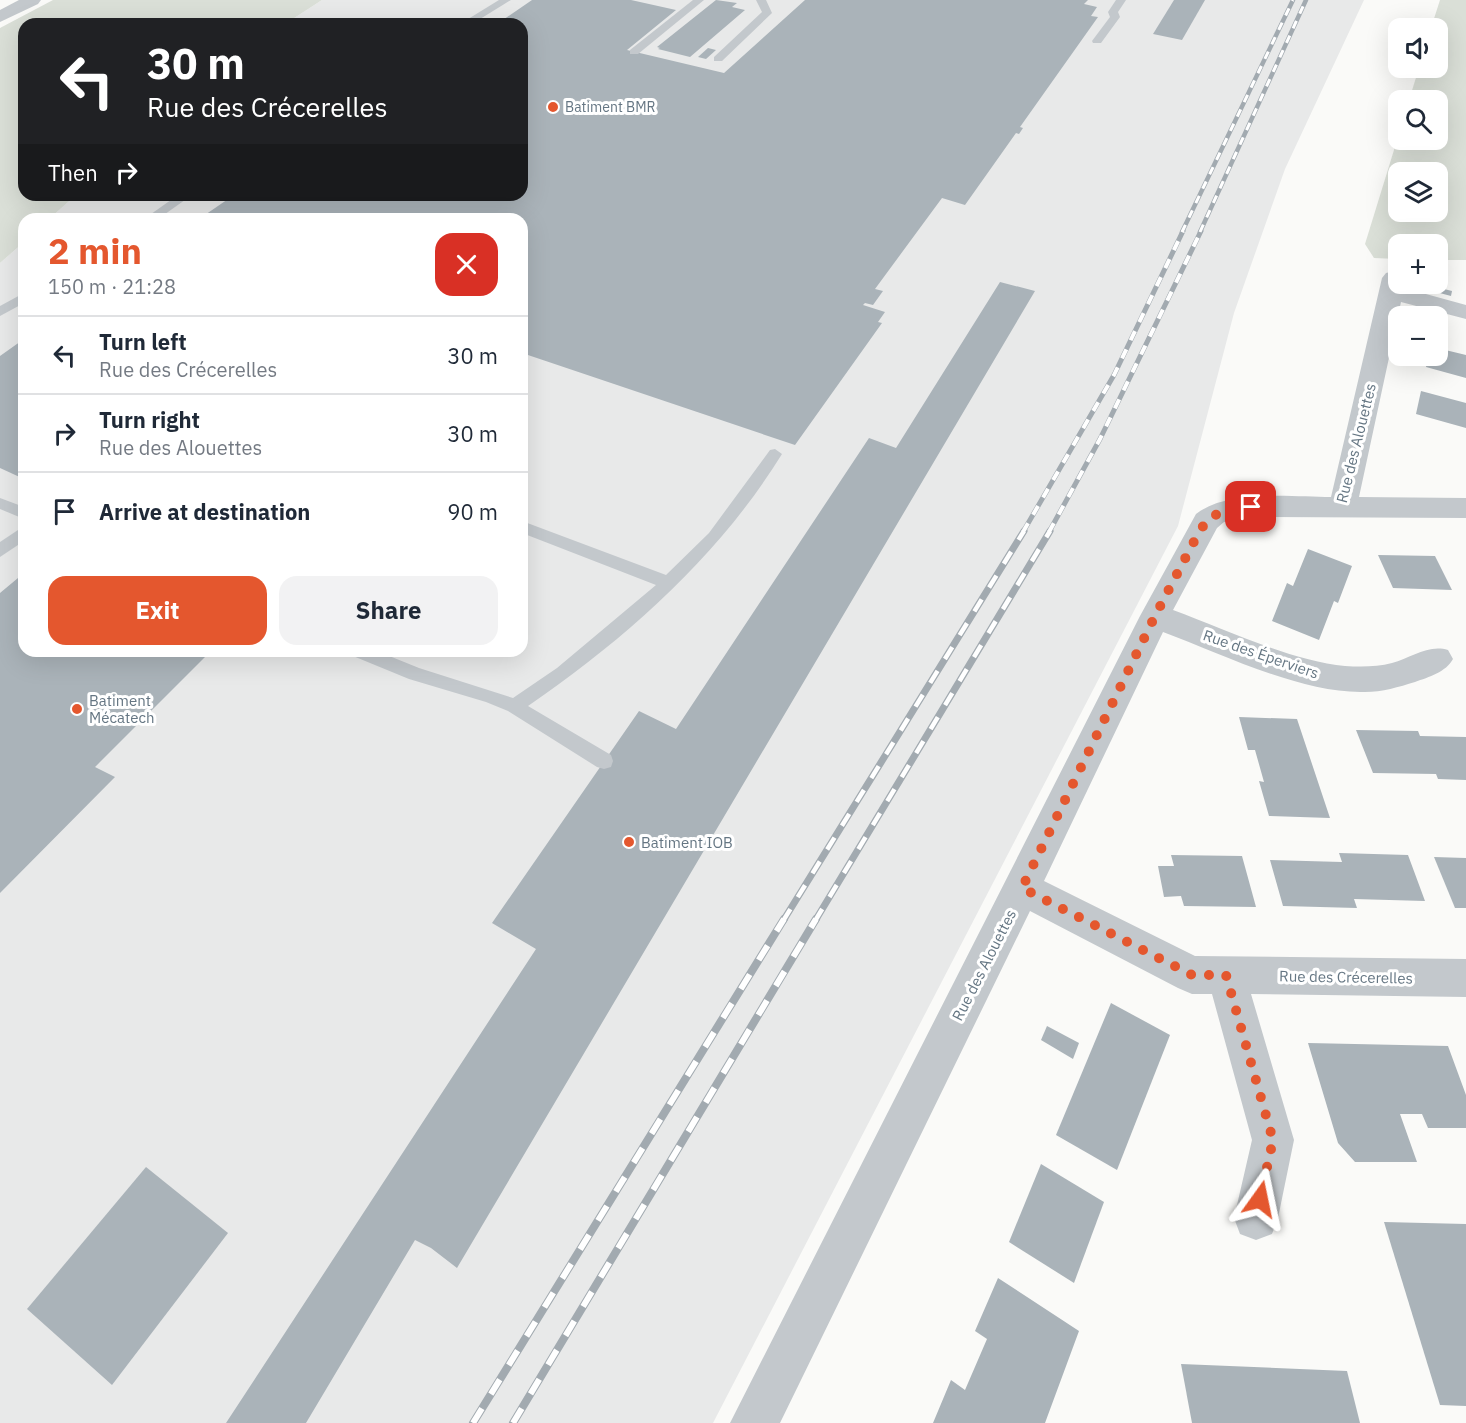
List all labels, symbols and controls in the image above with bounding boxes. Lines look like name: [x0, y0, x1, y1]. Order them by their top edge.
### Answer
map controls: [1388, 18, 1448, 366]
button: sound: [1388, 18, 1448, 78]
text: 30 m: [147, 36, 245, 91]
icon: left: [48, 42, 126, 120]
text: Rue des Crécerelles: [147, 89, 388, 124]
button: search: [1388, 90, 1448, 150]
place label: Batiment BMR: [565, 98, 656, 116]
marker: Batiment BMR: [546, 100, 560, 114]
icon: right: [110, 156, 143, 189]
text: Then: [48, 158, 98, 187]
button: layers: [1388, 162, 1448, 222]
text: 2 min: [48, 227, 142, 274]
button: close: [435, 233, 498, 296]
button: +: [1388, 234, 1448, 294]
text: 150 m · 21:28: [48, 273, 176, 300]
button: −: [1388, 306, 1448, 366]
text: Turn left: [99, 327, 187, 356]
icon: left: [48, 339, 81, 372]
text: 30 m: [447, 341, 498, 370]
text: Rue des Crécerelles: [99, 356, 277, 383]
street label: Rue des Alouettes: [1332, 381, 1380, 505]
text: Turn right: [99, 405, 200, 434]
icon: right: [48, 417, 81, 450]
text: 30 m: [447, 419, 498, 448]
text: Rue des Alouettes: [99, 434, 262, 461]
pin: [1225, 481, 1276, 532]
icon: arrive: [1234, 490, 1267, 523]
icon: arrive: [48, 495, 81, 528]
text: Arrive at destination: [99, 497, 310, 526]
text: 90 m: [447, 497, 498, 526]
button: Exit: [48, 576, 267, 645]
button: Share: [279, 576, 498, 645]
street label: Rue des Éperviers: [1201, 625, 1321, 683]
place label: Batiment Mécatech: [89, 691, 154, 727]
marker: Batiment Mécatech: [70, 702, 84, 716]
place label: Batiment IOB: [641, 833, 733, 852]
marker: Batiment IOB: [622, 835, 636, 849]
street label: Rue des Alouettes: [948, 906, 1020, 1024]
street label: Rue des Crécerelles: [1279, 966, 1413, 988]
position arrow: [1228, 1167, 1292, 1231]

